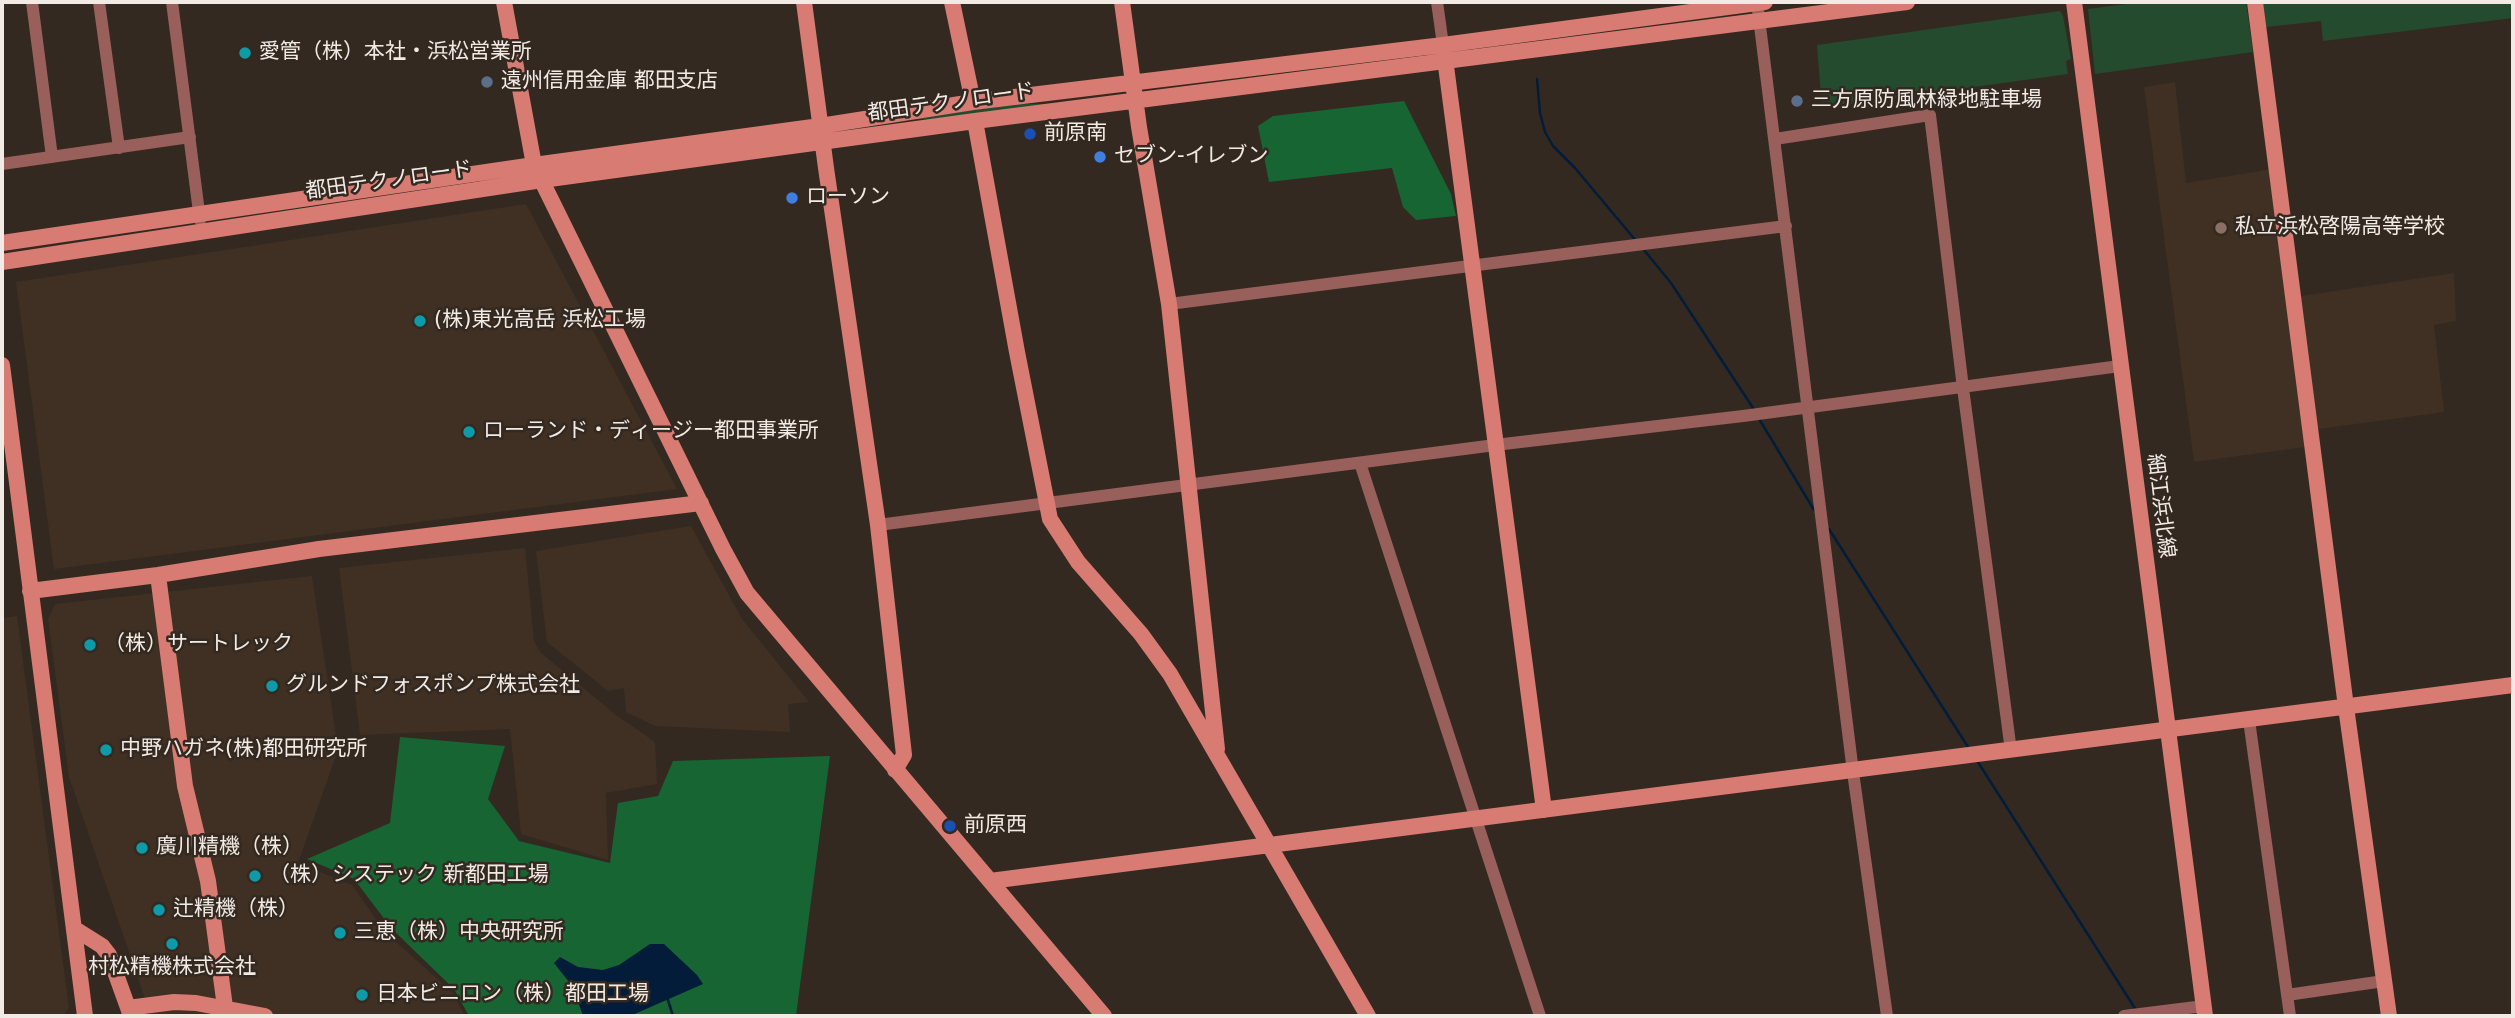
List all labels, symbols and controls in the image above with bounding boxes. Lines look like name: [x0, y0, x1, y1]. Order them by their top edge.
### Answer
place label: 愛管（株）本社・浜松営業所: [259, 40, 532, 66]
marker: 愛管（株）本社・浜松営業所: [237, 45, 253, 61]
place label: 遠州信用金庫 都田支店: [501, 69, 718, 95]
marker: 遠州信用金庫 都田支店: [479, 74, 495, 90]
street label: 都田テクノロード: [866, 79, 1036, 127]
place label: 三方原防風林緑地駐車場: [1811, 88, 2042, 114]
marker: 三方原防風林緑地駐車場: [1789, 93, 1805, 109]
place label: 前原南: [1044, 121, 1107, 147]
marker: 前原南: [1022, 126, 1038, 142]
place label: セブン-イレブン: [1114, 144, 1269, 170]
marker: セブン-イレブン: [1092, 149, 1108, 165]
street label: 都田テクノロード: [304, 157, 474, 205]
place label: ローソン: [806, 185, 890, 211]
marker: ローソン: [784, 190, 800, 206]
place label: 私立浜松啓陽高等学校: [2235, 215, 2445, 241]
marker: 私立浜松啓陽高等学校: [2213, 220, 2229, 236]
place label: (株)東光高岳 浜松工場: [434, 308, 646, 334]
marker: (株)東光高岳 浜松工場: [412, 313, 428, 329]
place label: ローランド・ディージー都田事業所: [483, 419, 819, 445]
marker: ローランド・ディージー都田事業所: [461, 424, 477, 440]
street label: 細江浜北線: [2141, 452, 2179, 560]
place label: （株）サートレック: [104, 632, 293, 658]
marker: （株）サートレック: [82, 637, 98, 653]
place label: グルンドフォスポンプ株式会社: [286, 673, 580, 699]
marker: グルンドフォスポンプ株式会社: [264, 678, 280, 694]
place label: 中野ハガネ(株)都田研究所: [120, 737, 367, 763]
marker: 中野ハガネ(株)都田研究所: [98, 742, 114, 758]
place label: 前原西: [964, 813, 1027, 839]
marker: 前原西: [942, 818, 958, 834]
place label: 廣川精機（株）: [156, 835, 303, 861]
marker: 廣川精機（株）: [134, 840, 150, 856]
place label: （株）システック 新都田工場: [269, 863, 549, 889]
marker: （株）システック 新都田工場: [247, 868, 263, 884]
place label: 辻精機（株）: [173, 897, 299, 923]
marker: 辻精機（株）: [151, 902, 167, 918]
place label: 三恵（株）中央研究所: [354, 920, 564, 946]
marker: 三恵（株）中央研究所: [332, 925, 348, 941]
marker: 村松精機株式会社: [164, 936, 180, 952]
place label: 村松精機株式会社: [88, 955, 256, 981]
place label: 日本ビニロン（株）都田工場: [376, 982, 649, 1008]
marker: 日本ビニロン（株）都田工場: [354, 987, 370, 1003]

